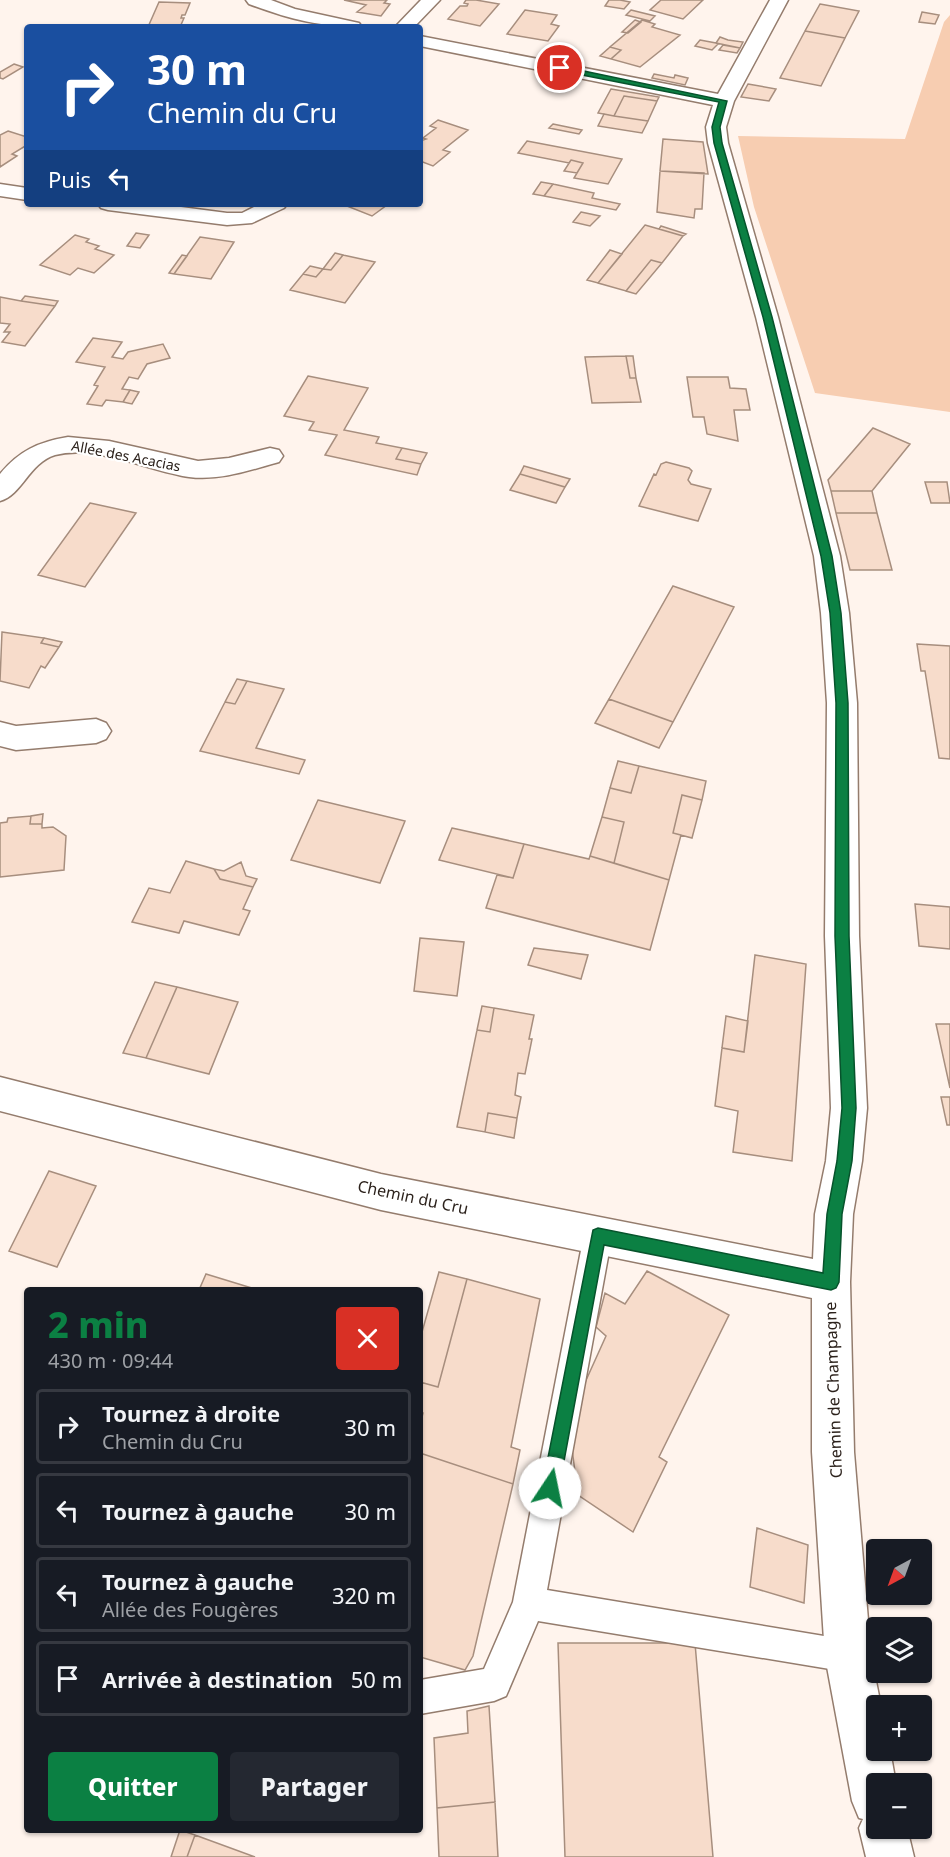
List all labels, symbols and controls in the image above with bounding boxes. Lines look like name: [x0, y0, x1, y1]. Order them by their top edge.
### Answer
text: 30 m: [147, 40, 247, 97]
pin: [534, 42, 585, 93]
icon: right: [48, 48, 126, 126]
icon: arrive: [543, 51, 576, 84]
text: Chemin du Cru: [147, 94, 337, 131]
icon: left: [103, 162, 136, 195]
text: Puis: [48, 164, 91, 194]
street label: Allée des Acacias: [70, 436, 183, 475]
street label: Chemin du Cru: [356, 1175, 470, 1219]
text: 2 min: [48, 1300, 149, 1349]
street label: Chemin de Champagne: [819, 1301, 847, 1479]
button: close: [336, 1307, 399, 1370]
text: 430 m · 09:44: [48, 1347, 173, 1374]
text: Tournez à droite: [102, 1398, 280, 1428]
icon: right: [51, 1410, 84, 1443]
text: 30 m: [345, 1412, 396, 1442]
text: Chemin du Cru: [102, 1428, 243, 1455]
position arrow: [518, 1456, 582, 1520]
icon: left: [51, 1494, 84, 1527]
text: Tournez à gauche: [102, 1496, 294, 1526]
text: 30 m: [345, 1496, 396, 1526]
north arrow: [866, 1539, 932, 1605]
map controls: [866, 1539, 932, 1839]
text: Tournez à gauche: [102, 1566, 294, 1596]
icon: left: [51, 1578, 84, 1611]
text: 320 m: [332, 1580, 396, 1610]
text: Allée des Fougères: [102, 1596, 278, 1623]
button: layers: [866, 1617, 932, 1683]
icon: arrive: [51, 1662, 84, 1695]
text: Arrivée à destination: [102, 1664, 333, 1694]
text: 50 m: [351, 1664, 402, 1694]
button: +: [866, 1695, 932, 1761]
button: Quitter: [48, 1752, 218, 1821]
button: Partager: [230, 1752, 399, 1821]
button: −: [866, 1773, 932, 1839]

